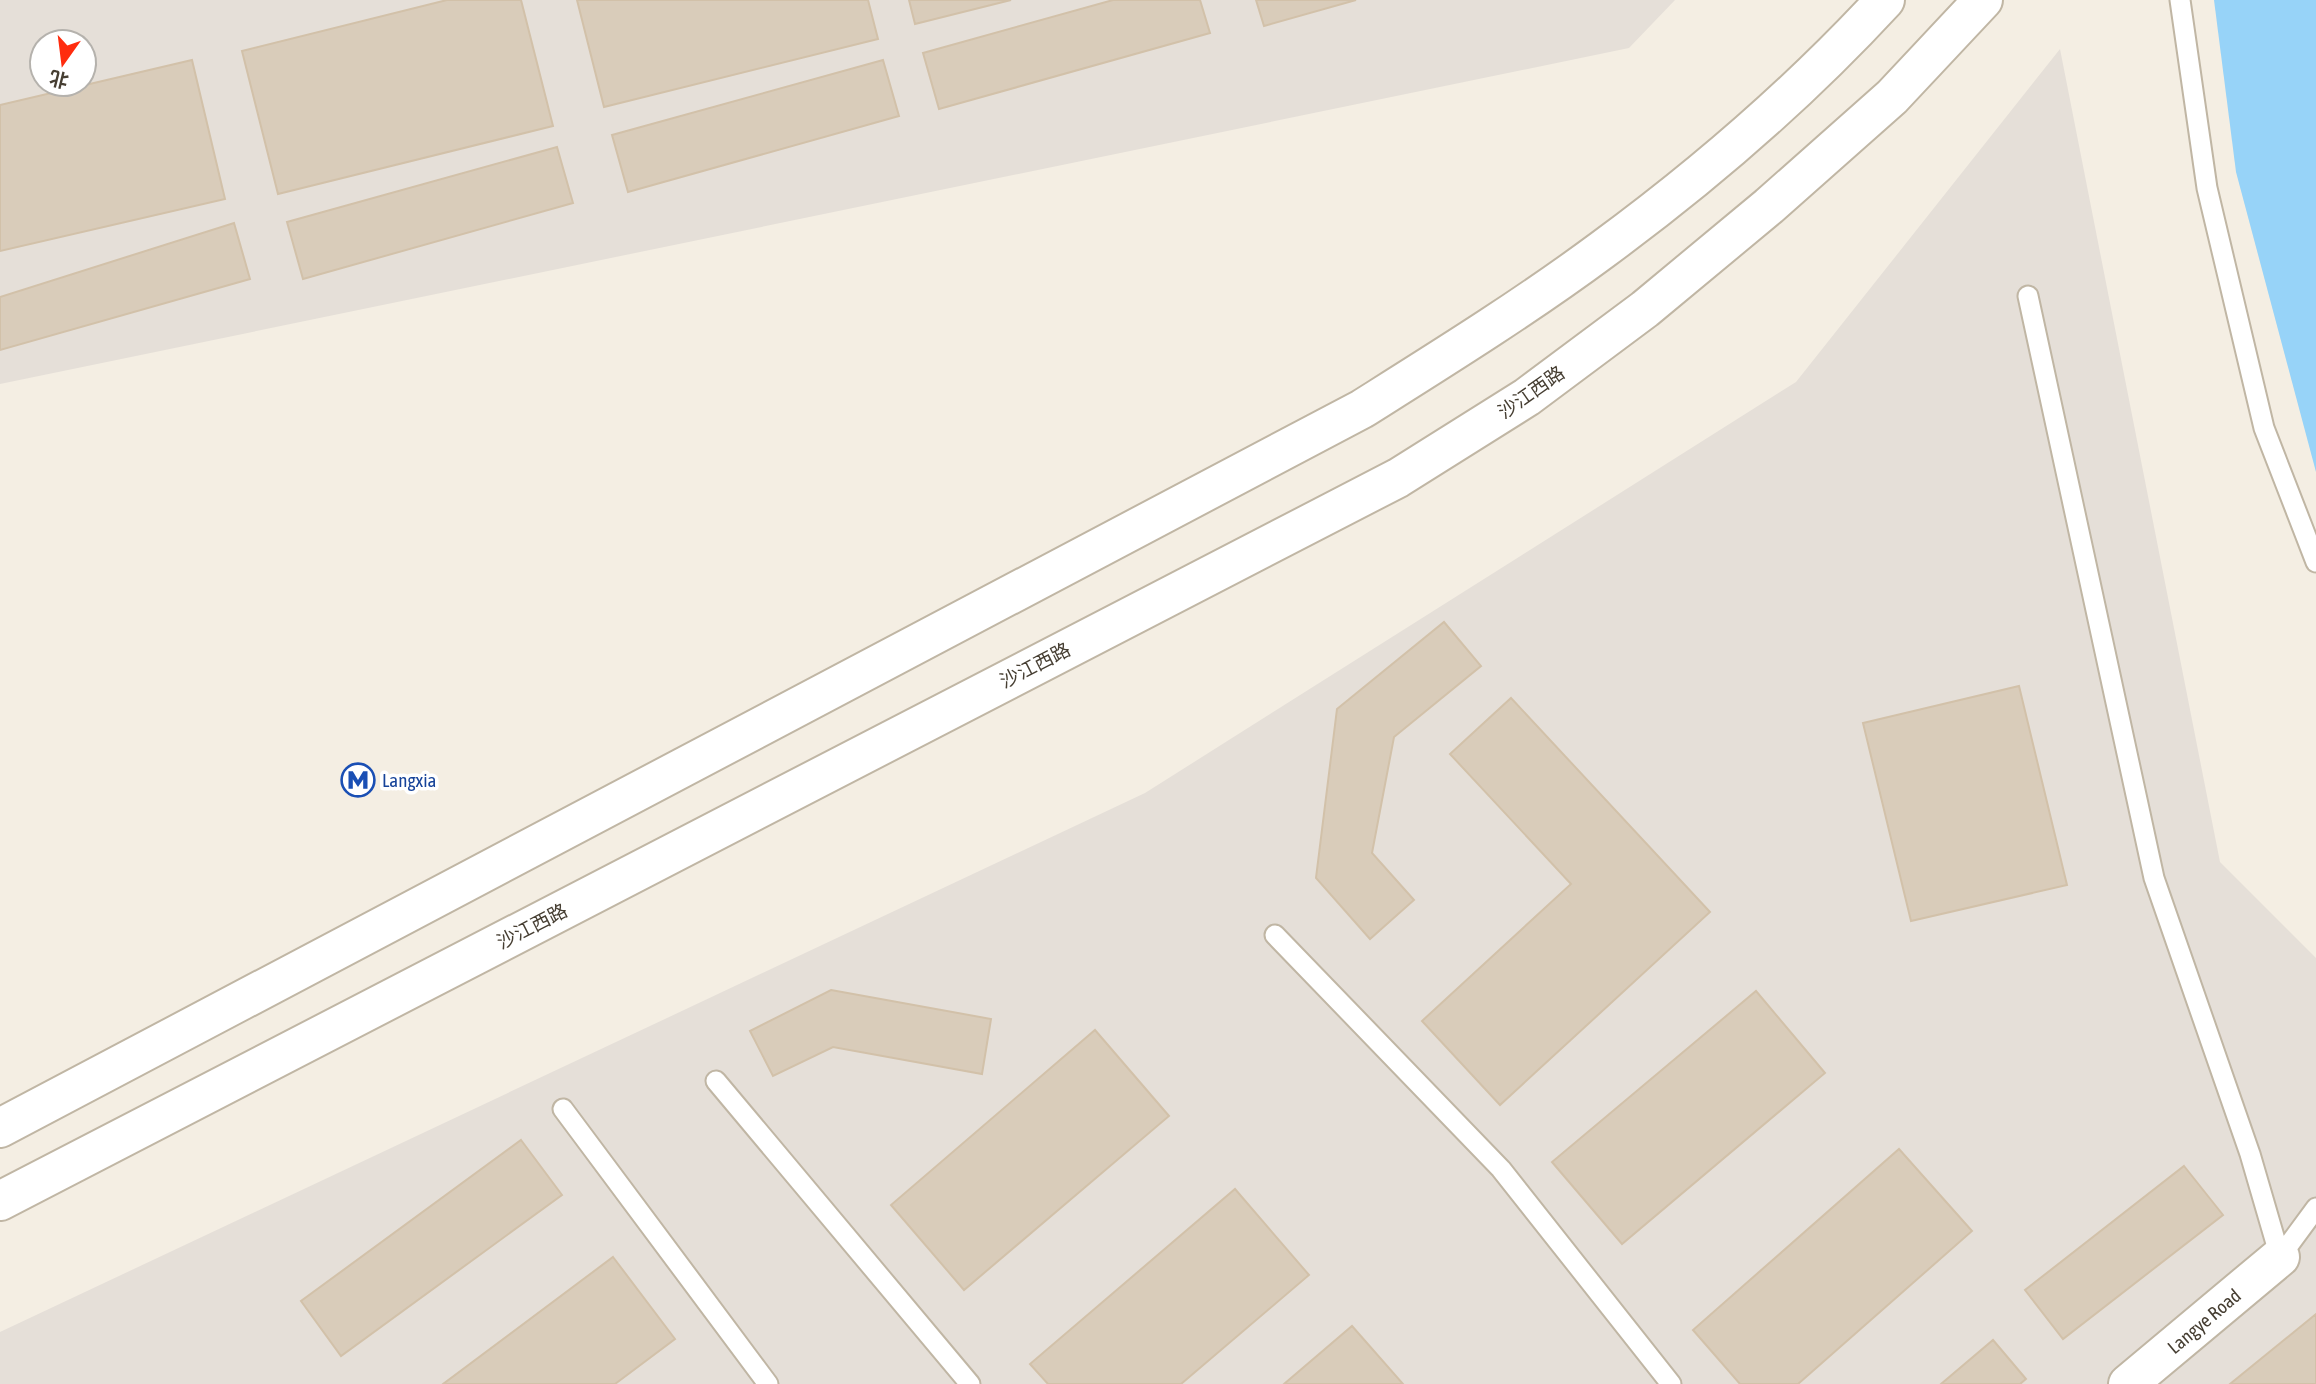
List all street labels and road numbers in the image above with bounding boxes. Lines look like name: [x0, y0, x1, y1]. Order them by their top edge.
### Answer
street label: 沙江西路: [1494, 361, 1568, 423]
street label: 沙江西路: [996, 638, 1074, 692]
street label: 沙江西路: [493, 899, 571, 953]
street label: Langye Road: [2163, 1284, 2245, 1358]

